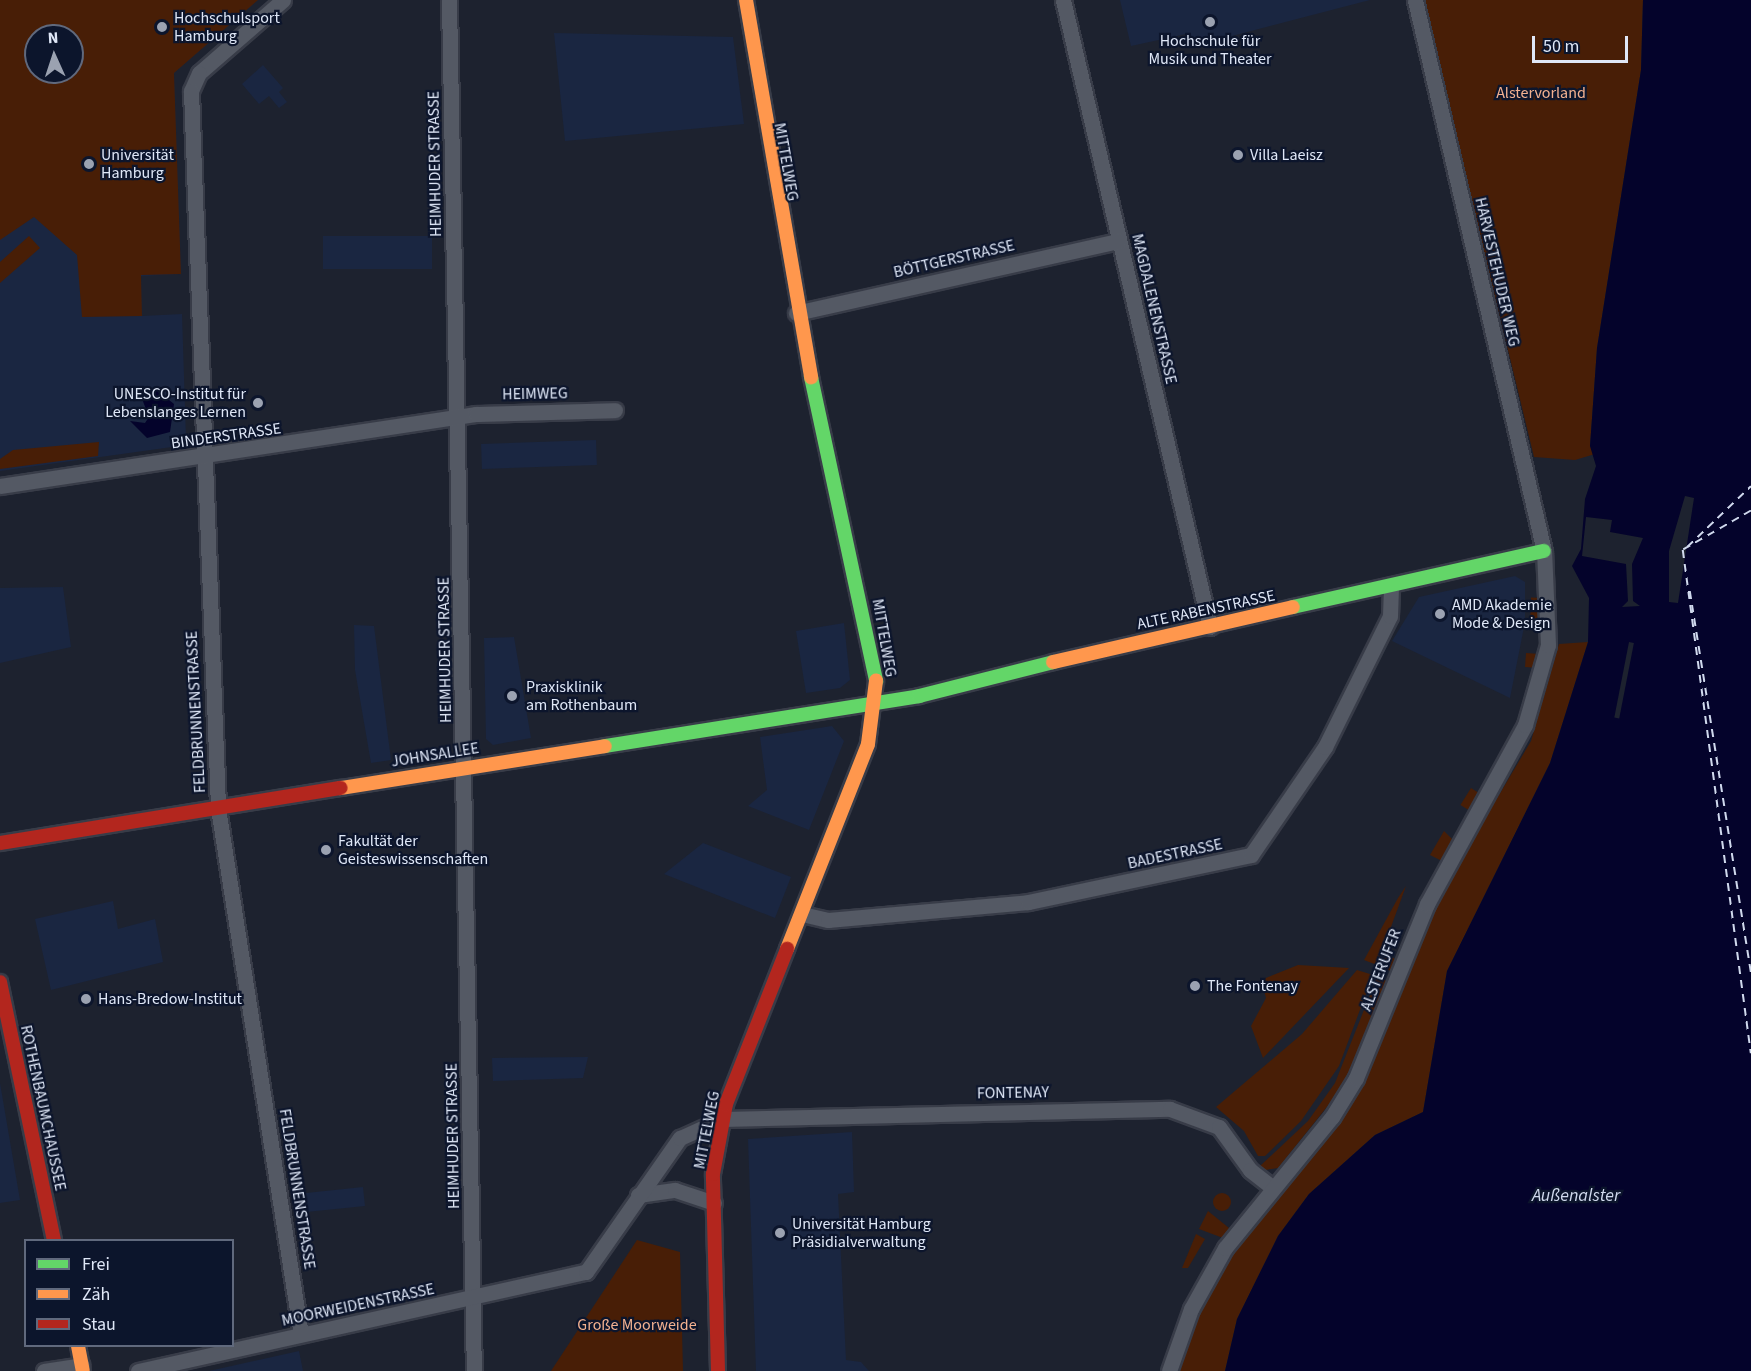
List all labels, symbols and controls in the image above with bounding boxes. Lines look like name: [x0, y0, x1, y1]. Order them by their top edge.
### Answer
place label: Hochschulsport Hamburg: [174, 8, 280, 46]
marker: Hochschule für Musik und Theater: [1203, 15, 1217, 29]
marker: Hochschulsport Hamburg: [155, 20, 169, 34]
north arrow: [24, 24, 84, 84]
scale bar: [1535, 24, 1631, 62]
text: N: [47, 27, 59, 49]
place label: Hochschule für Musik und Theater: [1148, 31, 1272, 69]
text: 50 m: [1543, 34, 1579, 59]
park label: Alstervorland: [1496, 83, 1586, 103]
street label: HEIMHUDER STRASSE: [424, 91, 446, 237]
street label: MITTELWEG: [770, 121, 802, 203]
place label: Universität Hamburg: [101, 145, 174, 183]
place label: Villa Laeisz: [1250, 145, 1323, 165]
marker: Villa Laeisz: [1231, 148, 1245, 162]
marker: Universität Hamburg: [82, 157, 96, 171]
street label: HARVESTEHUDER WEG: [1471, 196, 1523, 348]
street label: MAGDALENENSTRASSE: [1127, 232, 1181, 386]
street label: BÖTTGERSTRASSE: [892, 236, 1016, 282]
place label: UNESCO-Institut für Lebenslanges Lernen: [105, 384, 246, 422]
street label: HEIMWEG: [502, 384, 568, 404]
marker: UNESCO-Institut für Lebenslanges Lernen: [251, 396, 265, 410]
street label: BINDERSTRASSE: [170, 419, 282, 453]
street label: HEIMHUDER STRASSE: [434, 577, 456, 723]
street label: ALTE RABENSTRASSE: [1135, 586, 1277, 634]
place label: AMD Akademie Mode & Design: [1452, 595, 1552, 633]
street label: MITTELWEG: [868, 597, 900, 679]
marker: AMD Akademie Mode & Design: [1433, 607, 1447, 621]
street label: FELDBRUNNENSTRASSE: [182, 631, 210, 793]
place label: Praxisklinik am Rothenbaum: [526, 677, 637, 715]
marker: Praxisklinik am Rothenbaum: [503, 687, 521, 705]
street label: JOHNSALLEE: [390, 739, 480, 771]
place label: Fakultät der Geisteswissenschaften: [338, 831, 488, 869]
street label: BADESTRASSE: [1126, 835, 1224, 873]
marker: Fakultät der Geisteswissenschaften: [319, 843, 333, 857]
street label: ALSTERUFER: [1357, 926, 1405, 1014]
place label: The Fontenay: [1207, 976, 1298, 996]
marker: The Fontenay: [1188, 979, 1202, 993]
place label: Hans-Bredow-Institut: [98, 989, 242, 1009]
marker: Hans-Bredow-Institut: [79, 992, 93, 1006]
street label: ROTHENBAUMCHAUSSEE: [16, 1023, 70, 1193]
street label: HEIMHUDER STRASSE: [442, 1063, 464, 1209]
street label: FONTENAY: [977, 1083, 1049, 1103]
street label: MITTELWEG: [690, 1089, 724, 1171]
street label: FELDBRUNNENSTRASSE: [275, 1107, 319, 1271]
water label: Außenalster: [1532, 1185, 1620, 1207]
place label: Universität Hamburg Präsidialverwaltung: [792, 1214, 931, 1252]
marker: Universität Hamburg Präsidialverwaltung: [773, 1226, 787, 1240]
legend: [24, 1239, 234, 1347]
text: Frei: [82, 1252, 110, 1277]
street label: MOORWEIDENSTRASSE: [280, 1279, 436, 1331]
text: Zäh: [82, 1282, 110, 1307]
text: Stau: [82, 1312, 116, 1337]
park label: Große Moorweide: [577, 1315, 697, 1335]

